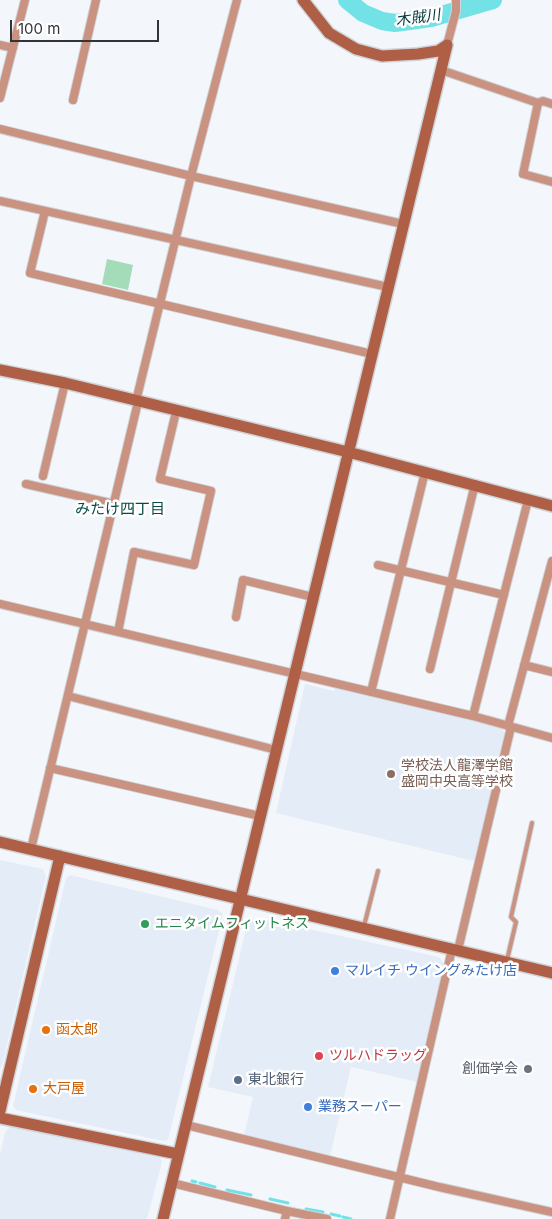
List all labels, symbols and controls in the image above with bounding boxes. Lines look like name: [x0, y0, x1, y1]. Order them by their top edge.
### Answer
water label: 木賊川: [394, 6, 442, 30]
scale bar: [12, 10, 161, 42]
text: 100 m: [18, 19, 60, 38]
district label: みたけ四丁目: [75, 500, 165, 518]
place label: 学校法人龍澤学館 盛岡中央高等学校: [401, 758, 513, 790]
marker: 学校法人龍澤学館 盛岡中央高等学校: [385, 768, 397, 780]
place label: エニタイムフィットネス: [155, 916, 309, 932]
marker: エニタイムフィットネス: [139, 918, 151, 930]
place label: マルイチ ウイングみたけ店: [345, 963, 517, 979]
marker: マルイチ ウイングみたけ店: [329, 965, 341, 977]
place label: 函太郎: [56, 1022, 98, 1038]
marker: 函太郎: [40, 1024, 52, 1036]
place label: ツルハドラッグ: [329, 1048, 427, 1064]
marker: ツルハドラッグ: [313, 1050, 325, 1062]
place label: 創価学会: [462, 1061, 518, 1077]
marker: 創価学会: [522, 1063, 534, 1075]
place label: 東北銀行: [248, 1072, 304, 1088]
marker: 東北銀行: [232, 1074, 244, 1086]
place label: 大戸屋: [43, 1081, 85, 1097]
marker: 大戸屋: [27, 1083, 39, 1095]
place label: 業務スーパー: [318, 1099, 402, 1115]
marker: 業務スーパー: [302, 1101, 314, 1113]

